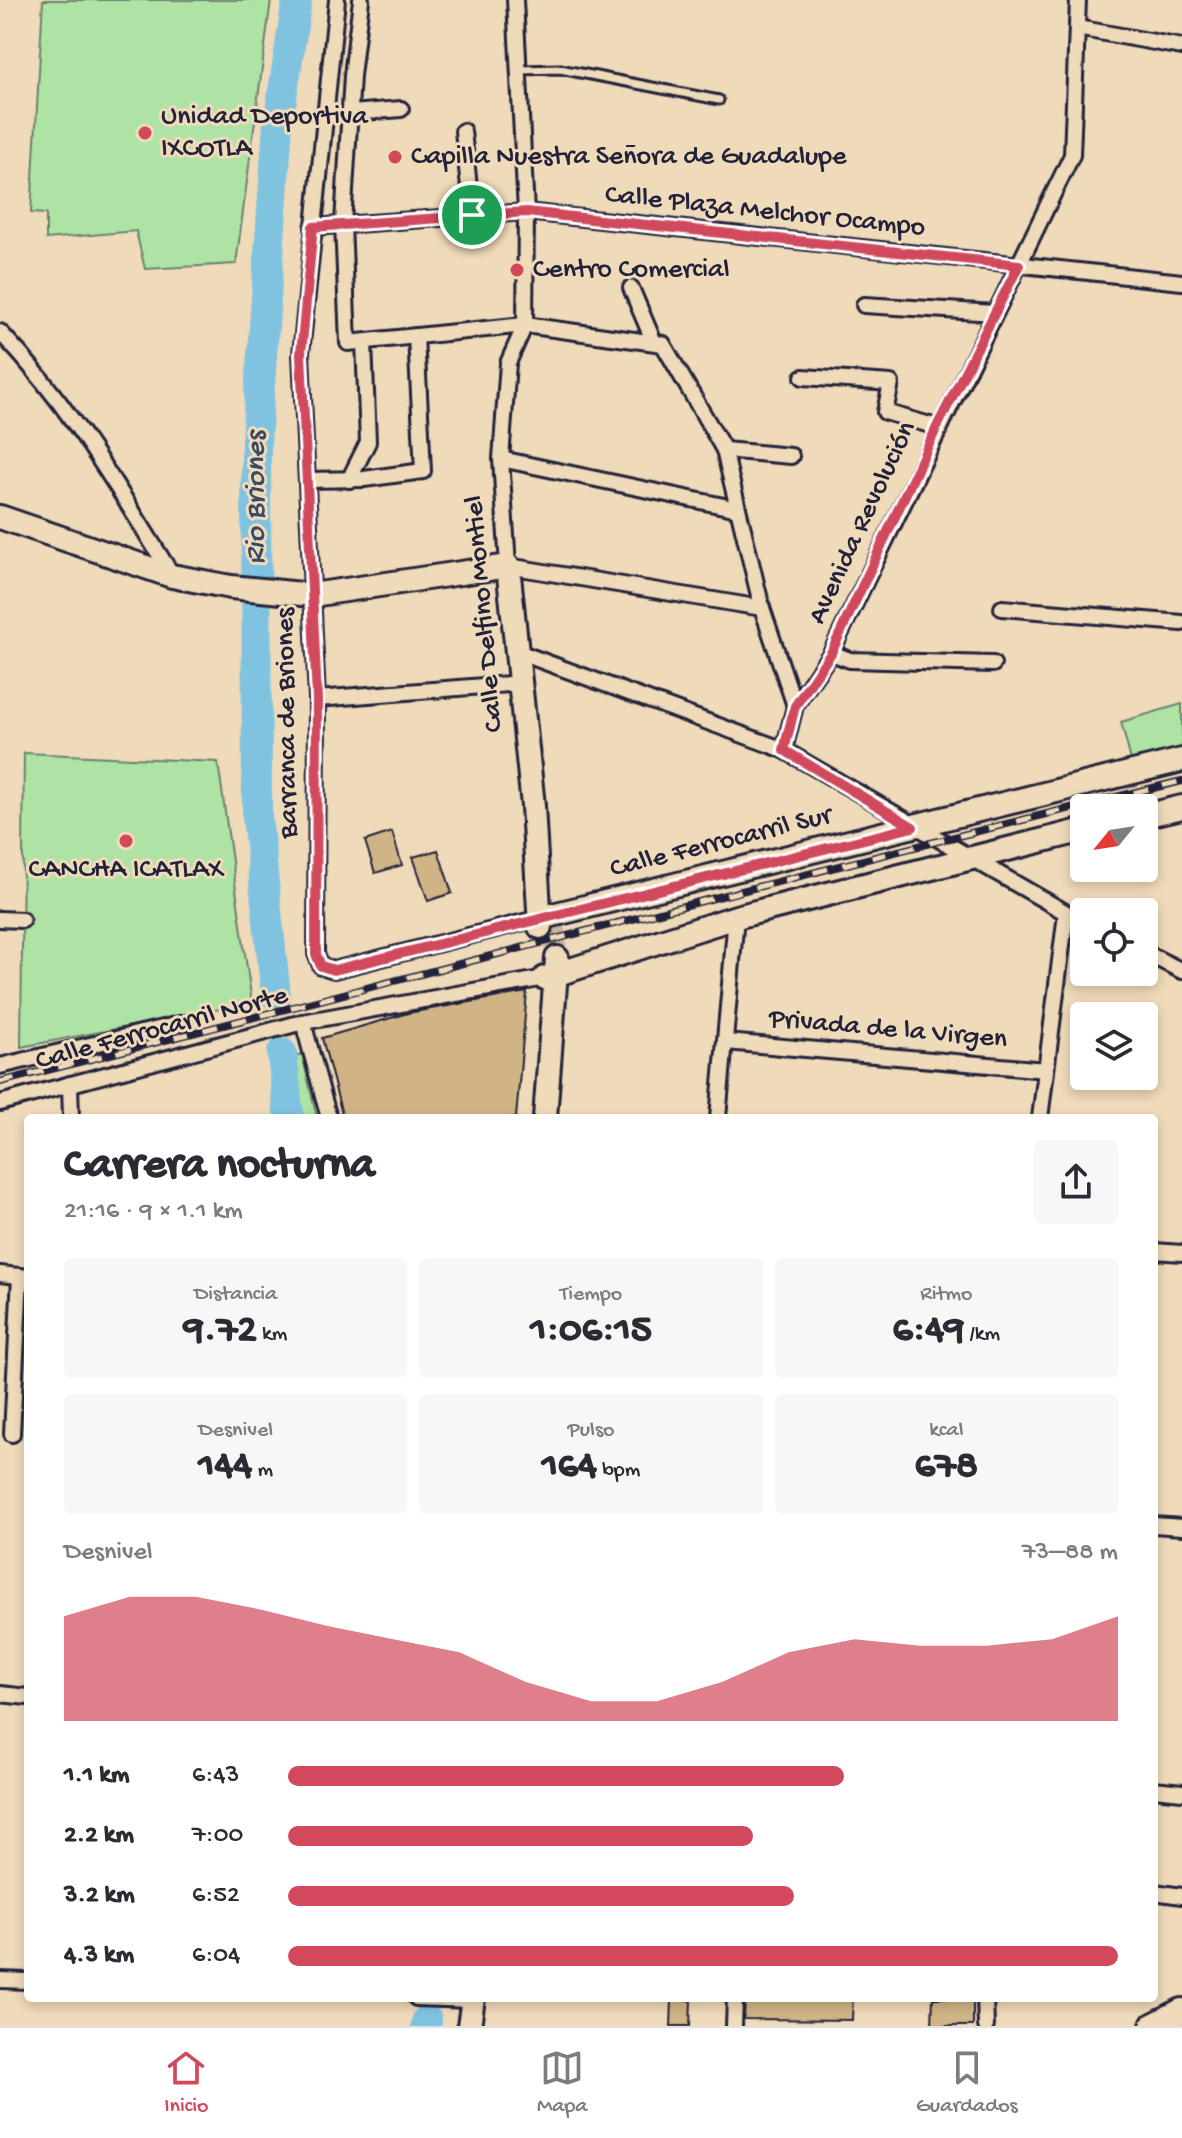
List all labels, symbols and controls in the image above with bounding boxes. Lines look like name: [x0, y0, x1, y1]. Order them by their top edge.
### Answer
place label: Unidad Deportiva IXCOTLA: [161, 101, 369, 166]
marker: Unidad Deportiva IXCOTLA: [136, 124, 154, 142]
place label: Capilla Nuestra Señora de Guadalupe: [411, 141, 847, 174]
marker: Capilla Nuestra Señora de Guadalupe: [386, 148, 404, 166]
street label: Calle Plaza Melchor Ocampo: [603, 179, 927, 245]
pin: [438, 181, 506, 249]
icon: arrive: [450, 193, 494, 237]
place label: Centro Comercial: [533, 254, 730, 287]
marker: Centro Comercial: [508, 261, 526, 279]
street label: Avenida Revolución: [802, 416, 925, 630]
water label: Rio Briones: [240, 428, 275, 565]
street label: Calle Delfino Montiel: [458, 494, 512, 734]
street label: Barranca de Briones: [269, 607, 307, 840]
north arrow: [1070, 794, 1158, 882]
map controls: [1070, 794, 1158, 1090]
street label: Calle Ferrocarril Sur: [607, 799, 837, 886]
marker: CANCHA ICATLAX: [117, 832, 135, 850]
place label: CANCHA ICATLAX: [28, 854, 225, 887]
button: locate: [1070, 898, 1158, 986]
street label: Calle Ferrocarril Norte: [32, 979, 292, 1079]
button: layers: [1070, 1002, 1158, 1090]
street label: Privada de la Virgen: [767, 1003, 1009, 1057]
button: share: [1034, 1140, 1118, 1224]
text: Carrera nocturna: [64, 1141, 375, 1193]
text: 21:16 · 9 × 1.1 km: [64, 1197, 243, 1228]
text: Distancia: [194, 1282, 277, 1308]
text: Tiempo: [560, 1282, 622, 1308]
text: Ritmo: [920, 1282, 972, 1308]
text: 9.72: [184, 1308, 257, 1355]
text: 1:06:15: [530, 1308, 652, 1355]
text: 6:49: [892, 1308, 964, 1355]
text: km: [257, 1322, 287, 1348]
text: /km: [964, 1322, 1000, 1348]
text: Desnivel: [198, 1418, 273, 1444]
text: Pulso: [568, 1418, 614, 1444]
text: kcal: [929, 1418, 964, 1444]
text: 144: [198, 1444, 252, 1491]
text: 164: [542, 1444, 597, 1491]
text: 678: [915, 1444, 978, 1491]
text: m: [252, 1458, 273, 1484]
text: bpm: [597, 1458, 640, 1484]
text: Desnivel: [64, 1538, 153, 1569]
text: 73–88 m: [1022, 1538, 1118, 1569]
text: 1.1 km: [64, 1761, 129, 1792]
text: 6:43: [192, 1761, 239, 1792]
text: 2.2 km: [64, 1821, 134, 1852]
text: 7:00: [192, 1821, 243, 1852]
text: 3.2 km: [64, 1881, 135, 1912]
text: 6:52: [192, 1881, 240, 1912]
text: 4.3 km: [64, 1941, 134, 1972]
text: 6:04: [192, 1941, 240, 1972]
tab: Inicio: [164, 2046, 208, 2120]
tab: Mapa: [537, 2046, 587, 2120]
tab: Guardados: [916, 2046, 1018, 2120]

